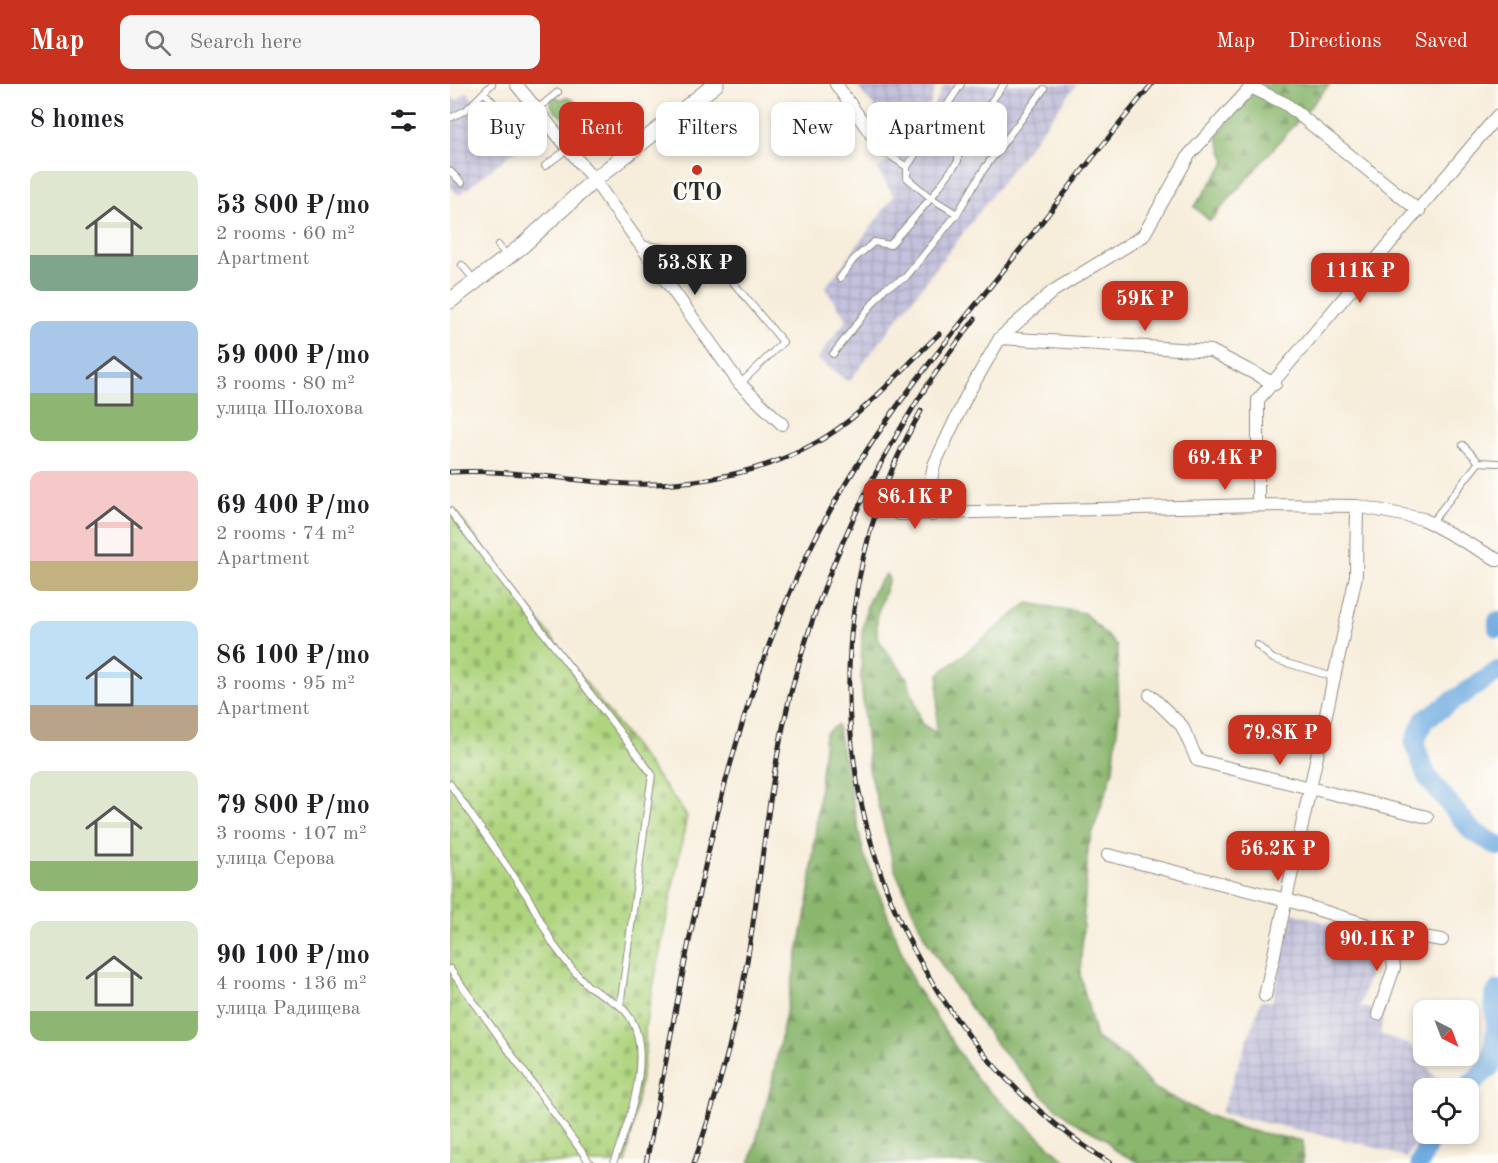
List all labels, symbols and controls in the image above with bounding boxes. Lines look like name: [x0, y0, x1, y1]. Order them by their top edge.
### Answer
search box: [120, 15, 540, 69]
icon: search: [141, 26, 174, 59]
text: Map: [30, 28, 84, 56]
text: Search here: [189, 31, 302, 53]
text: Map: [1216, 31, 1255, 52]
text: Directions: [1288, 31, 1382, 52]
text: Saved: [1415, 31, 1468, 52]
chip: Buy: [468, 102, 547, 156]
chip: Rent: [559, 102, 644, 156]
chip: Filters: [656, 102, 759, 156]
chip: New: [771, 102, 855, 156]
chip: Apartment: [867, 102, 1007, 156]
icon: filters: [387, 104, 420, 137]
text: 8 homes: [30, 107, 124, 133]
marker: СТО: [690, 163, 704, 177]
place label: СТО: [672, 182, 722, 206]
text: 53 800 ₽/mo: [216, 193, 370, 219]
icon: home: [78, 195, 150, 267]
text: 2 rooms · 60 m²: [216, 224, 355, 244]
pin: 53.8K ₽: [640, 245, 750, 296]
text: Apartment: [216, 249, 310, 269]
pin: 111K ₽: [1311, 253, 1409, 304]
text: 53.8K ₽: [657, 254, 733, 274]
text: 111K ₽: [1325, 262, 1395, 282]
pin: 59K ₽: [1103, 281, 1187, 332]
text: 59K ₽: [1116, 290, 1174, 310]
text: 59 000 ₽/mo: [216, 343, 370, 369]
icon: home: [78, 345, 150, 417]
text: 3 rooms · 80 m²: [216, 374, 355, 394]
text: улица Шолохова: [216, 399, 364, 419]
pin: 69.4K ₽: [1170, 440, 1280, 491]
text: 69.4K ₽: [1187, 449, 1263, 469]
pin: 86.1K ₽: [860, 479, 970, 530]
text: 86.1K ₽: [877, 488, 953, 508]
text: 69 400 ₽/mo: [216, 493, 370, 519]
icon: home: [78, 495, 150, 567]
text: 2 rooms · 74 m²: [216, 524, 355, 544]
text: Apartment: [216, 549, 310, 569]
text: 86 100 ₽/mo: [216, 643, 370, 669]
icon: home: [78, 645, 150, 717]
text: 3 rooms · 95 m²: [216, 674, 355, 694]
text: Apartment: [216, 699, 310, 719]
pin: 79.8K ₽: [1225, 715, 1335, 766]
text: 79.8K ₽: [1242, 724, 1318, 744]
text: 79 800 ₽/mo: [216, 793, 370, 819]
icon: home: [78, 795, 150, 867]
text: 3 rooms · 107 m²: [216, 824, 366, 844]
pin: 56.2K ₽: [1223, 831, 1333, 882]
text: 56.2K ₽: [1240, 840, 1316, 860]
text: улица Серова: [216, 849, 335, 869]
pin: 90.1K ₽: [1322, 921, 1432, 972]
text: 90.1K ₽: [1339, 930, 1415, 950]
text: 90 100 ₽/mo: [216, 943, 370, 969]
icon: home: [78, 945, 150, 1017]
text: 4 rooms · 136 m²: [216, 974, 366, 994]
text: улица Радищева: [216, 999, 361, 1019]
north arrow: [1413, 1000, 1479, 1066]
map controls: [1413, 1000, 1479, 1144]
button: locate: [1413, 1078, 1479, 1144]

